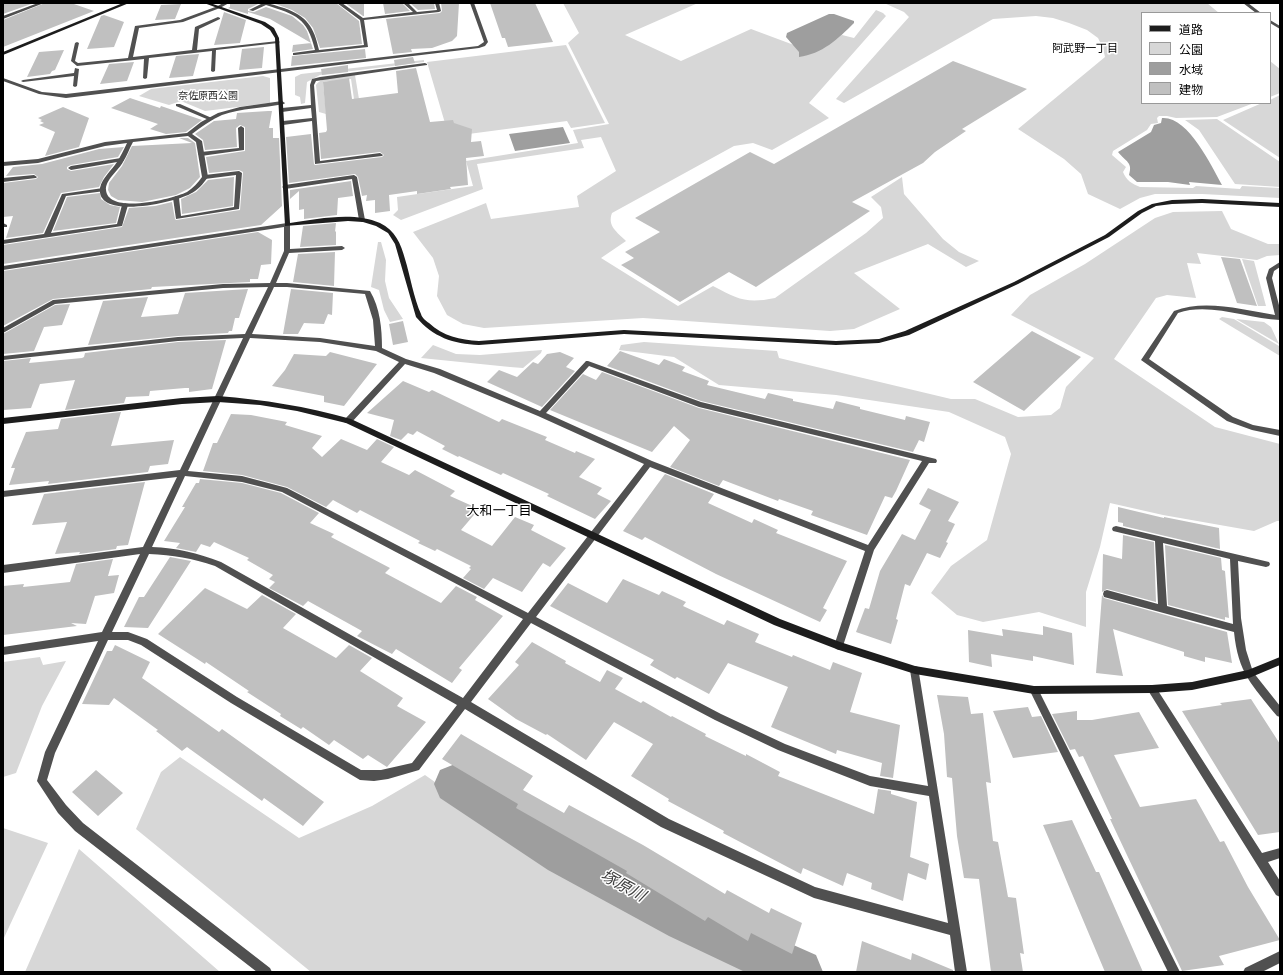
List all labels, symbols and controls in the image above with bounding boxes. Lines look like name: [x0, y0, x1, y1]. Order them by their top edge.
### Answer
legend: [1141, 12, 1271, 104]
text: 道路: [1179, 22, 1203, 37]
district label: 阿武野一丁目: [1052, 42, 1118, 56]
text: 公園: [1179, 42, 1203, 57]
text: 水域: [1179, 62, 1203, 77]
text: 建物: [1179, 82, 1203, 97]
park label: 奈佐原西公園: [178, 90, 238, 102]
district label: 大和一丁目: [467, 503, 531, 519]
water label: 塚原川: [597, 866, 649, 906]

